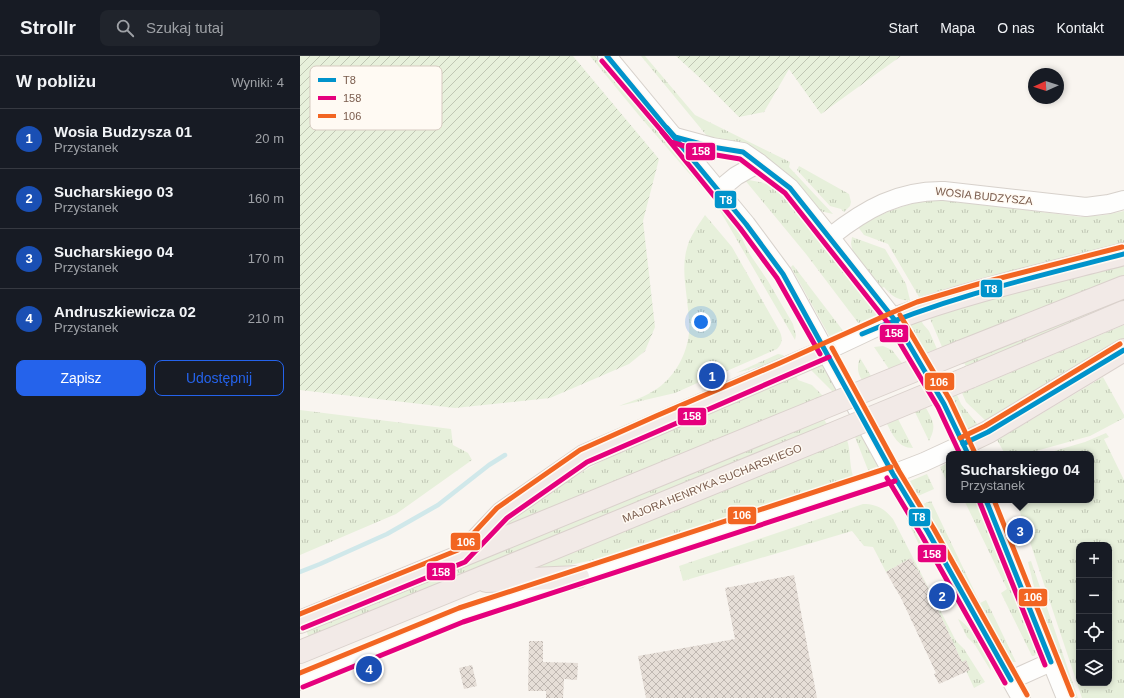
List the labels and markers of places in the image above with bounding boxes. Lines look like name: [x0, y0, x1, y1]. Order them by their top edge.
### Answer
pin: 1: [699, 361, 725, 391]
pin: 3: [1007, 516, 1033, 546]
pin: 2: [929, 581, 955, 611]
pin: 4: [356, 654, 382, 684]

